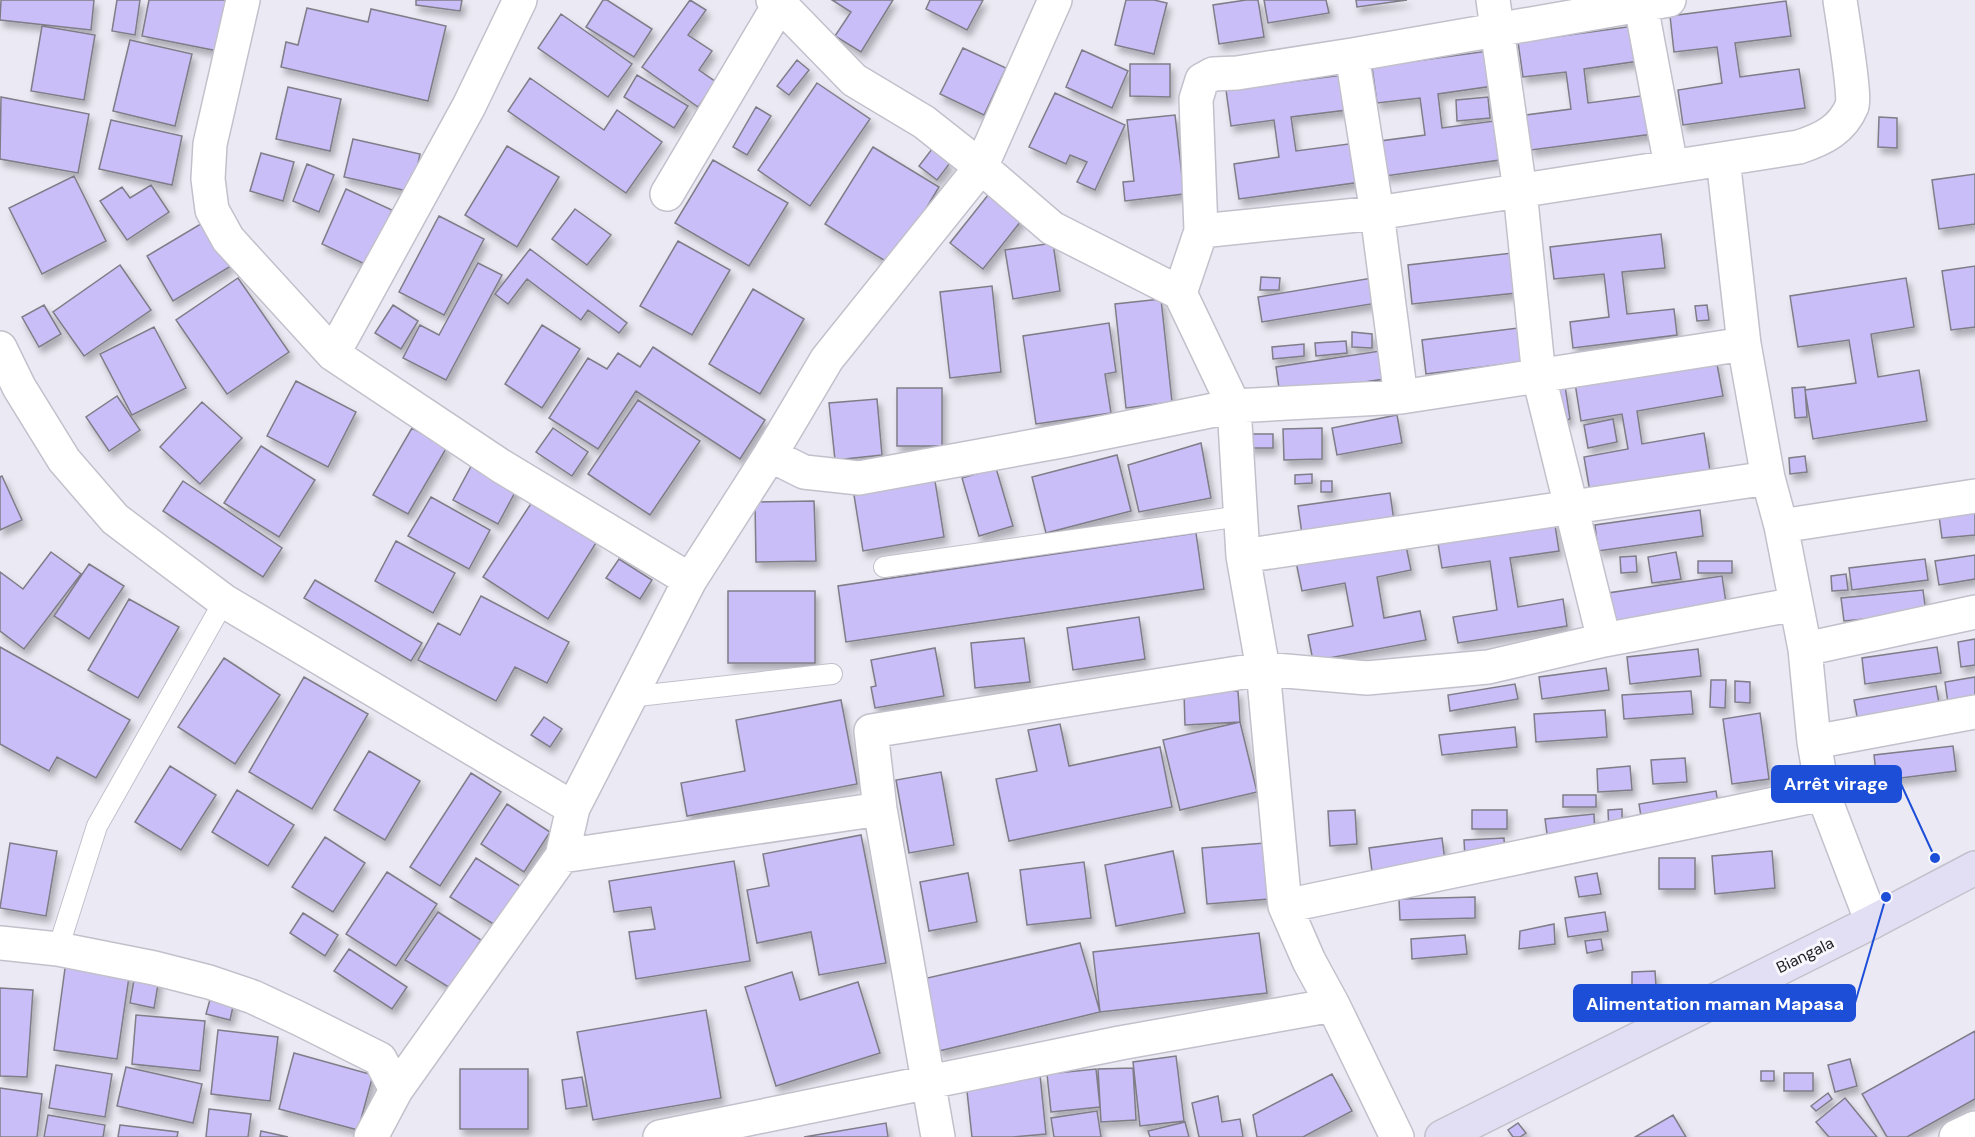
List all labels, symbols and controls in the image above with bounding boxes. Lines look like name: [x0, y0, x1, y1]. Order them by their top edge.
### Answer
callout: Arrêt virage: [1772, 766, 1901, 802]
text: Arrêt virage: [1784, 772, 1888, 796]
street label: Biangala: [1773, 932, 1837, 978]
callout: Alimentation maman Mapasa: [1574, 985, 1855, 1021]
text: Alimentation maman Mapasa: [1586, 992, 1844, 1016]

